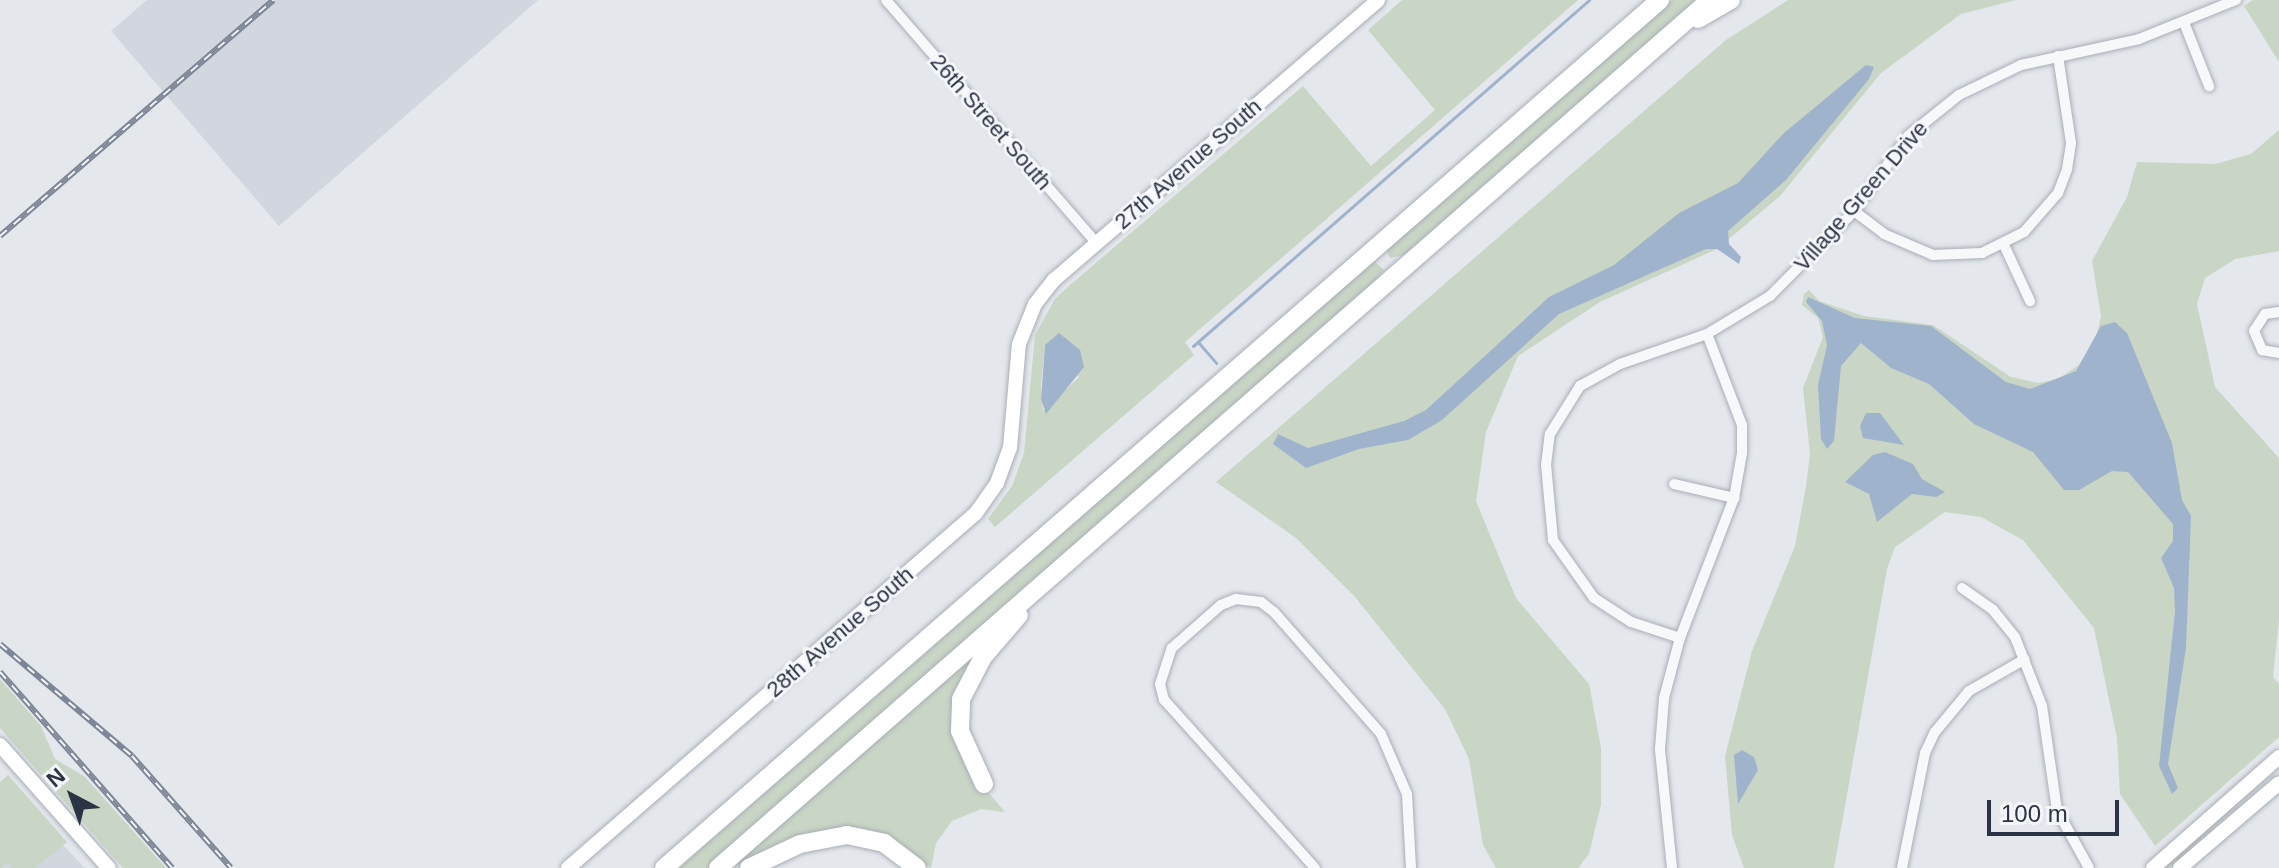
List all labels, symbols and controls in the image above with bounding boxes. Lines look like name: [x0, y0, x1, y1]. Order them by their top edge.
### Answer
street label: 26th Street South: [925, 49, 1057, 195]
street label: 27th Avenue South: [1109, 93, 1267, 235]
street label: Village Green Drive: [1789, 116, 1933, 276]
street label: 28th Avenue South: [761, 561, 919, 703]
north arrow: [32, 756, 112, 836]
text: N: [42, 763, 70, 792]
scale bar: [1991, 784, 2123, 834]
text: 100 m: [2001, 800, 2068, 827]

